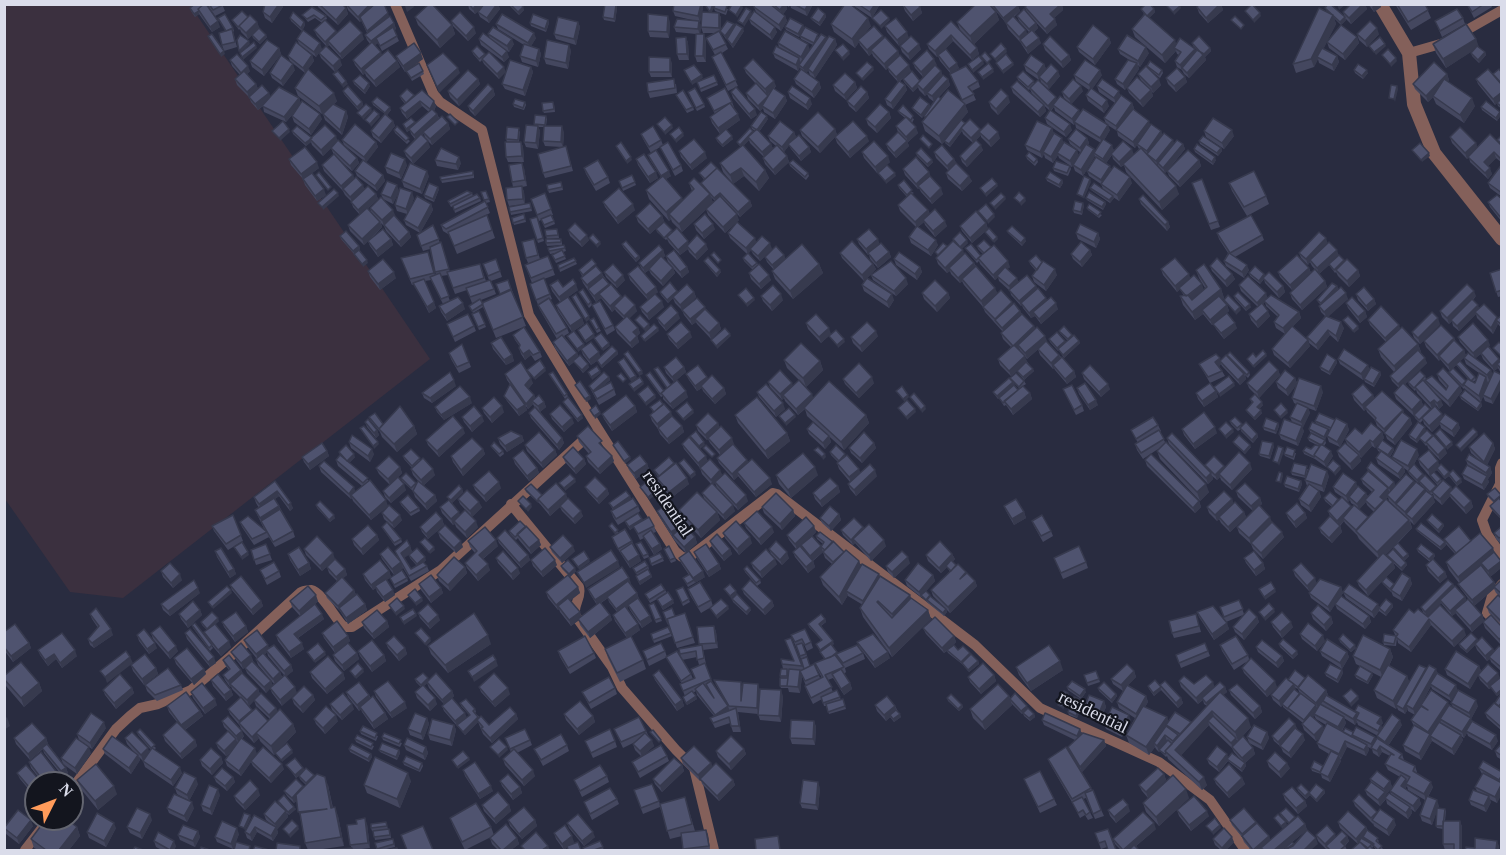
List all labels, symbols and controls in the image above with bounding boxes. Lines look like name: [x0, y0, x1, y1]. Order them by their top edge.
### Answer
street label: residential: [633, 461, 701, 547]
street label: residential: [1048, 684, 1138, 742]
north arrow: [24, 771, 84, 831]
text: N: [56, 780, 76, 800]

